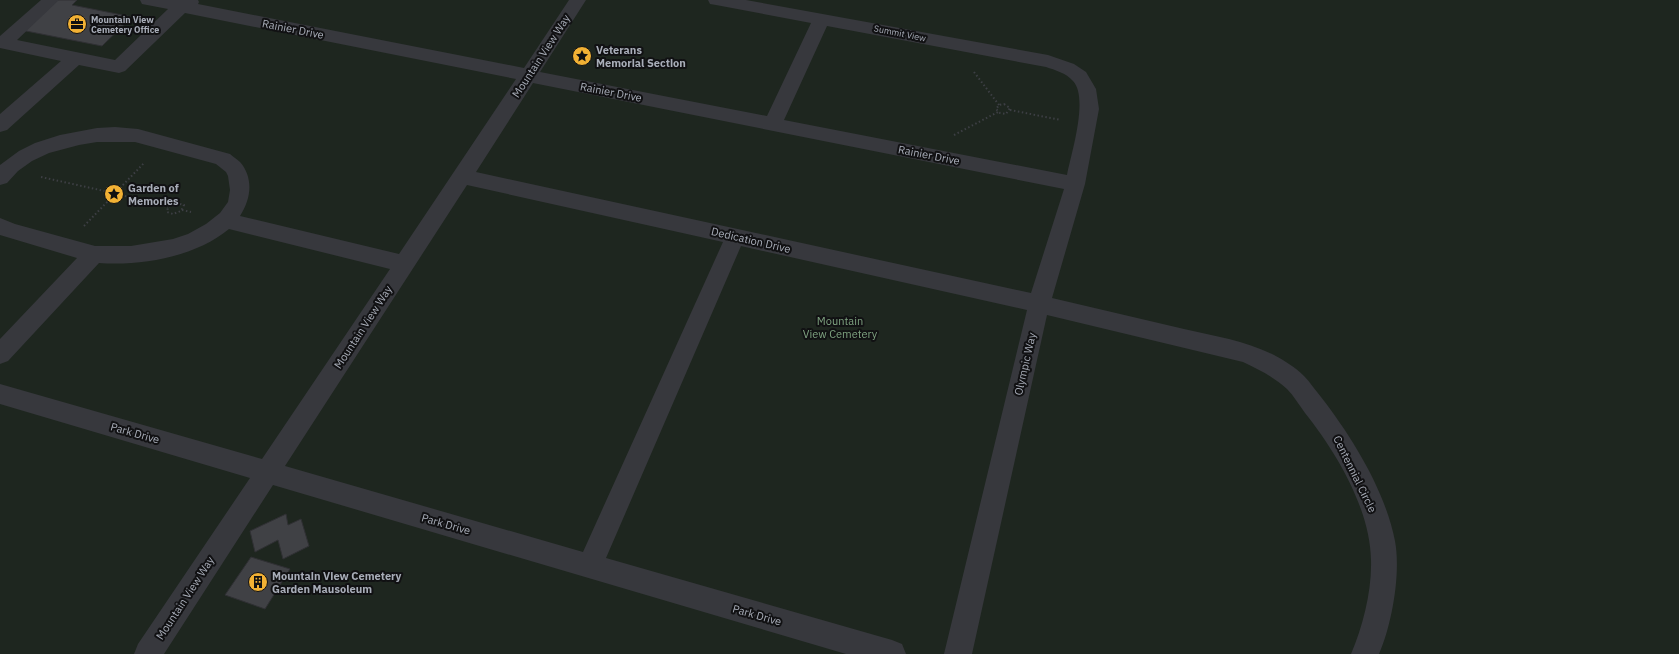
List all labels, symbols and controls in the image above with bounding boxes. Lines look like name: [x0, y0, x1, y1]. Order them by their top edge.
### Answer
street label: Mountain View Way: [509, 11, 573, 100]
office icon: Mountain View Cemetery Office: [66, 13, 88, 35]
place label: Mountain View Cemetery Office: [91, 14, 159, 35]
street label: Rainier Drive: [261, 16, 325, 42]
street label: Summit View: [873, 23, 927, 43]
place label: Veterans Memorial Section: [596, 43, 686, 70]
place icon: Veterans Memorial Section: [571, 45, 593, 67]
street label: Rainier Drive: [579, 79, 643, 105]
street label: Rainier Drive: [897, 142, 961, 168]
place label: Garden of Memories: [128, 181, 179, 208]
place icon: Garden of Memories: [103, 183, 125, 205]
street label: Dedication Drive: [710, 224, 792, 256]
street label: Mountain View Way: [331, 282, 395, 371]
park label: Mountain View Cemetery: [803, 314, 878, 341]
street label: Olympic Way: [1011, 331, 1039, 397]
street label: Park Drive: [109, 419, 161, 447]
street label: Centennial Circle: [1330, 433, 1380, 515]
street label: Park Drive: [420, 510, 472, 538]
street label: Mountain View Way: [153, 553, 217, 642]
place label: Mountain View Cemetery Garden Mausoleum: [272, 569, 402, 596]
building icon: Mountain View Cemetery Garden Mausoleum: [247, 571, 269, 593]
street label: Park Drive: [731, 601, 783, 629]

